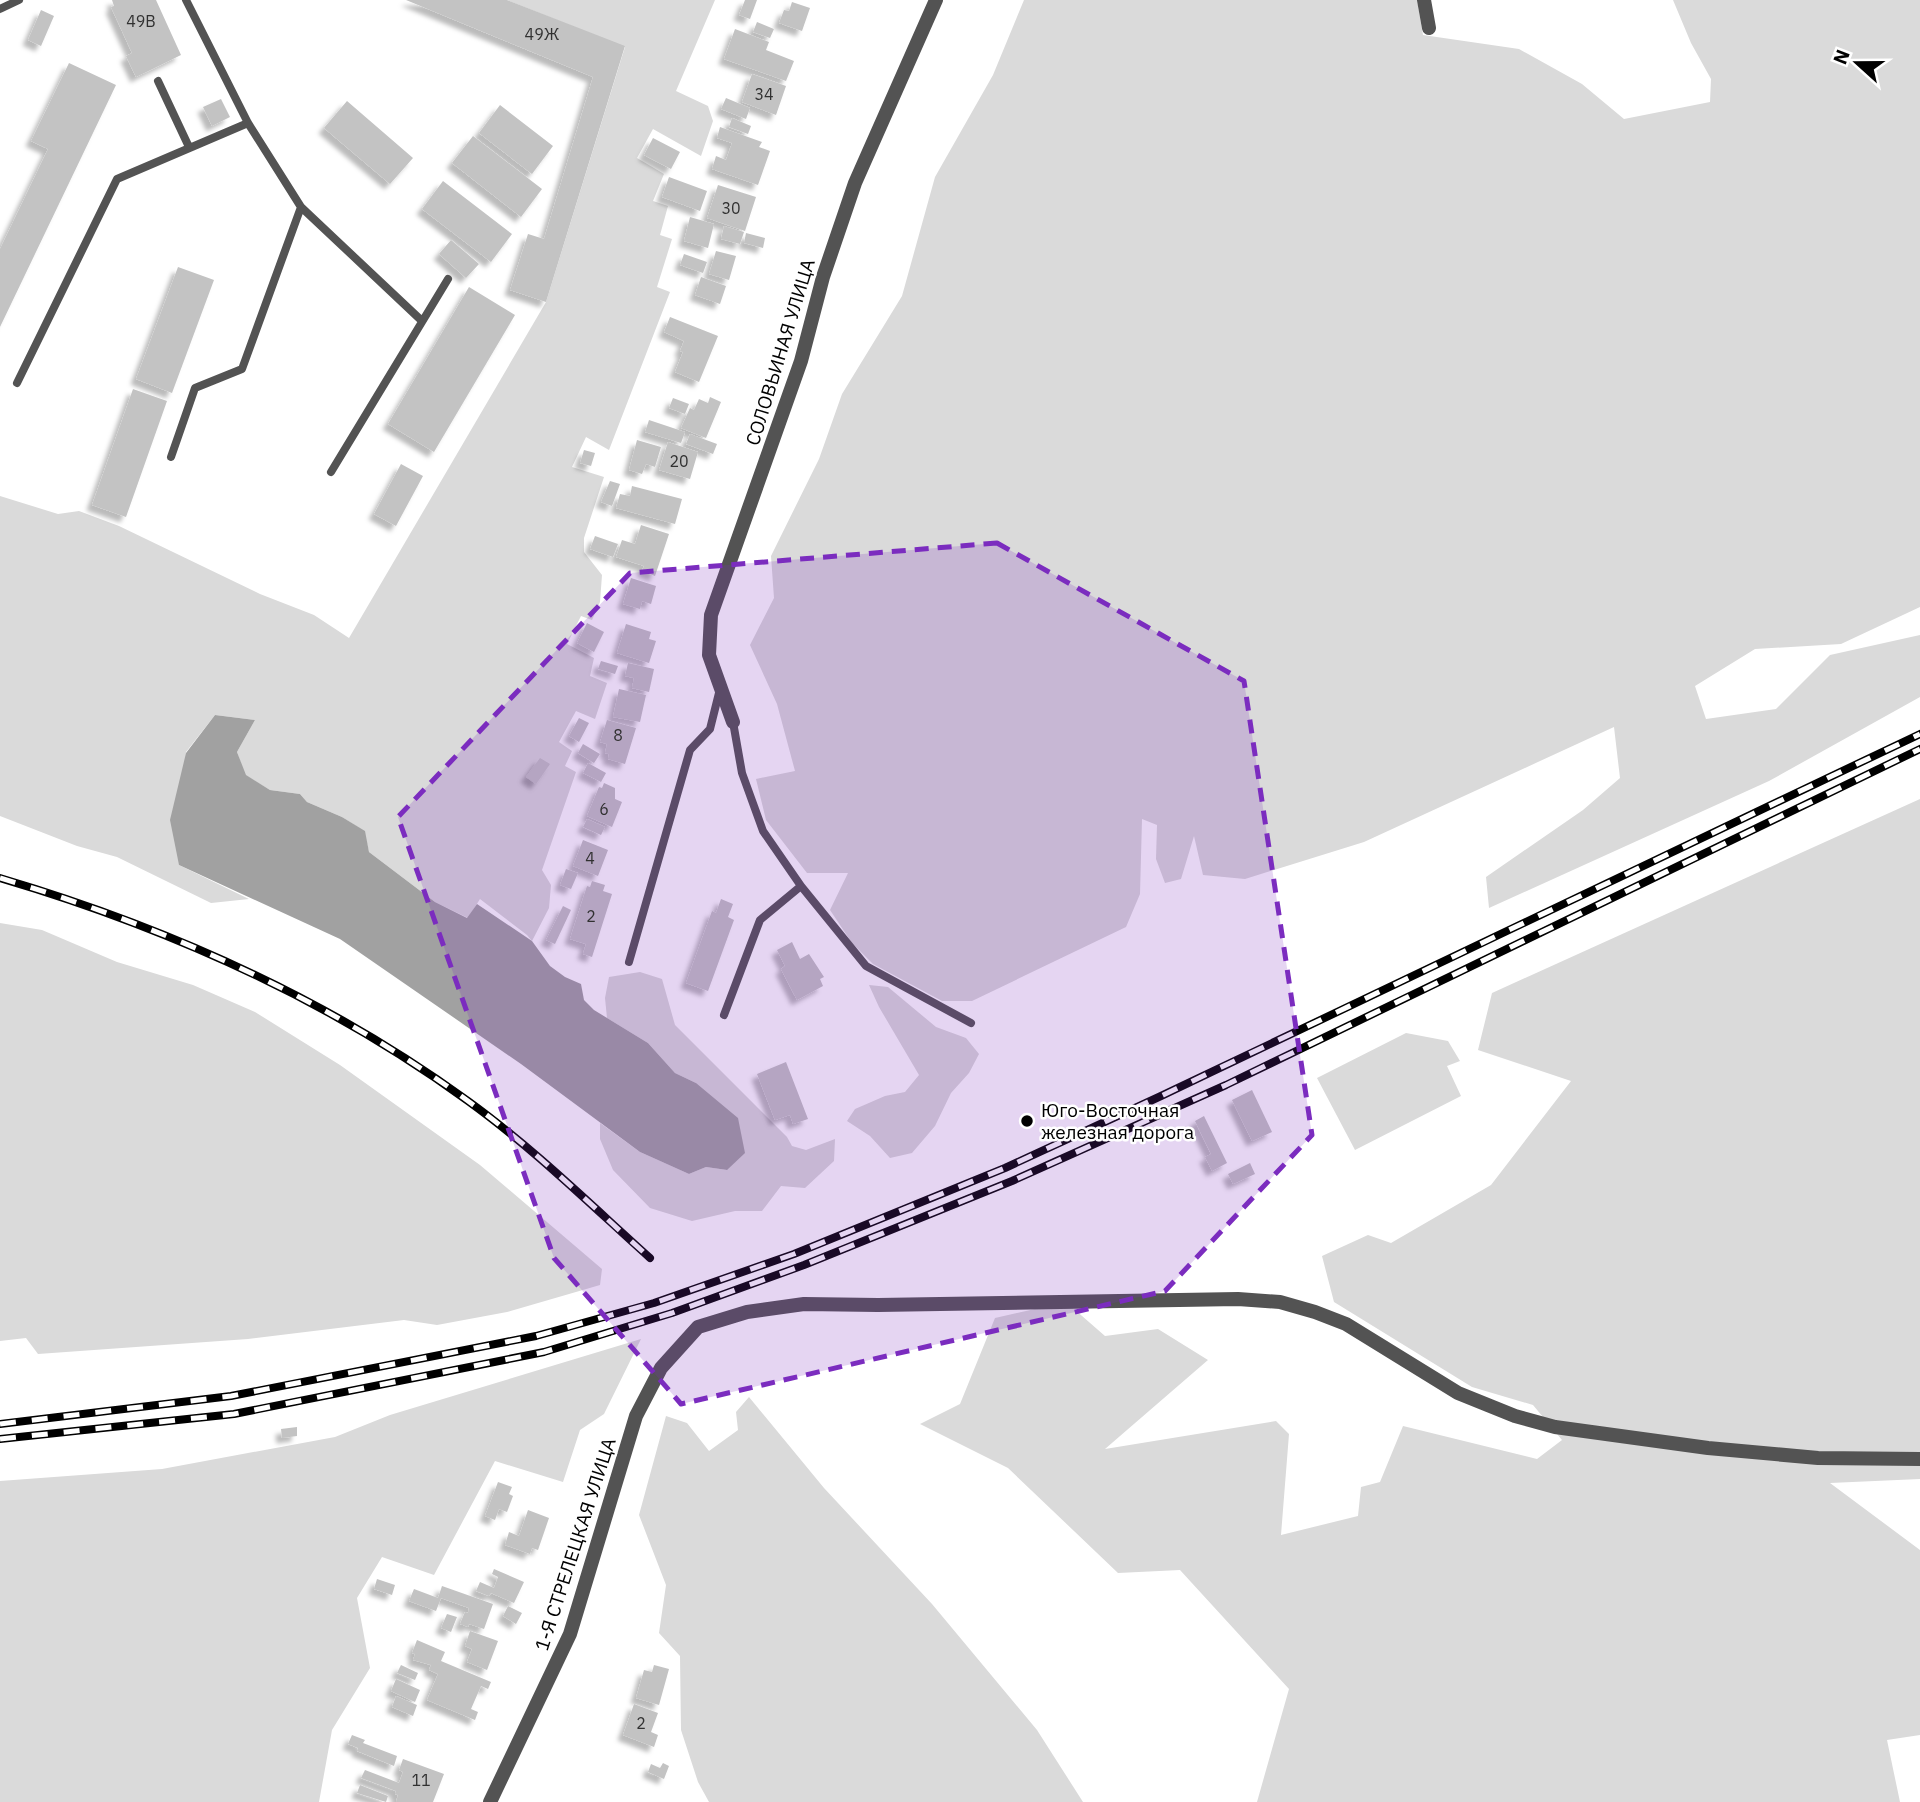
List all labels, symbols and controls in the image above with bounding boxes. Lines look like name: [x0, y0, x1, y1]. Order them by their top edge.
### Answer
house number: 49В: [126, 11, 156, 31]
house number: 49Ж: [525, 24, 559, 44]
north arrow: [1822, 28, 1892, 98]
text: N: [1827, 46, 1855, 68]
house number: 34: [754, 84, 774, 104]
house number: 30: [721, 198, 741, 218]
street label: СОЛОВЬИНАЯ УЛИЦА: [740, 256, 820, 448]
house number: 20: [669, 451, 689, 471]
house number: 8: [613, 725, 623, 745]
house number: 6: [599, 799, 609, 819]
house number: 4: [585, 848, 595, 868]
house number: 2: [586, 906, 596, 926]
place label: Юго-Восточная железная дорога: [1041, 1098, 1194, 1144]
marker: Юго-Восточная железная дорога: [1019, 1113, 1035, 1129]
street label: 1-Я СТРЕЛЕЦКАЯ УЛИЦА: [529, 1434, 621, 1654]
house number: 2: [636, 1713, 646, 1733]
house number: 11: [411, 1770, 431, 1790]

